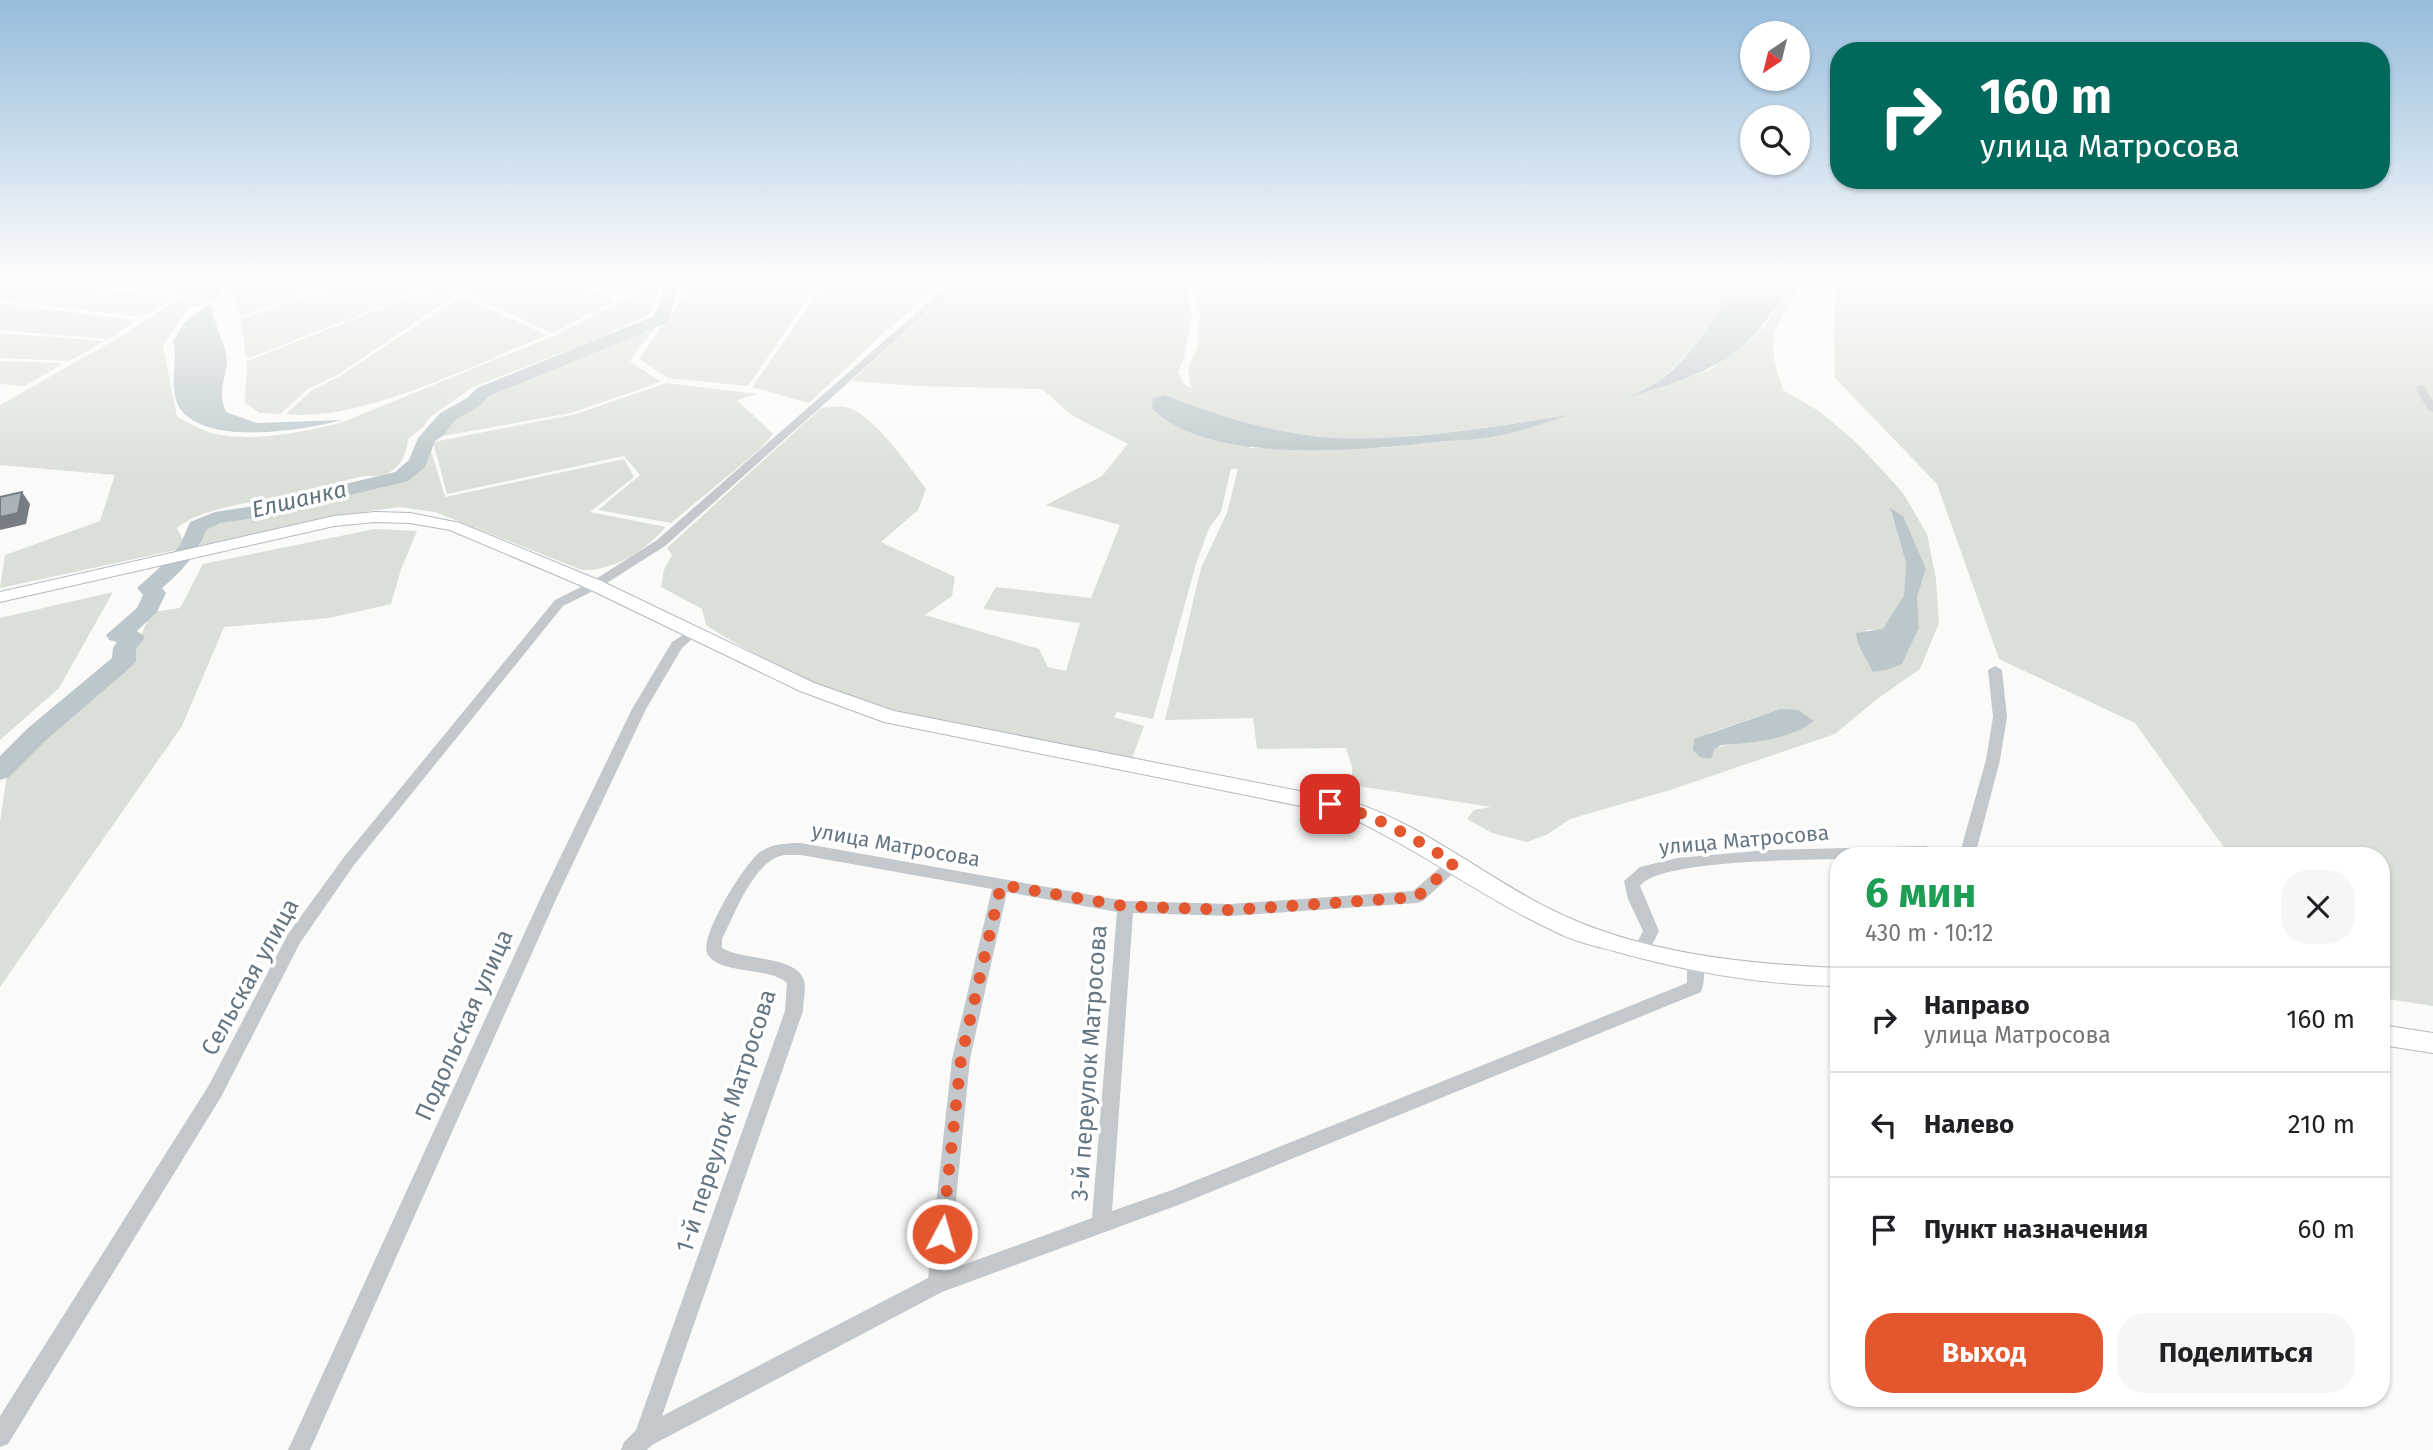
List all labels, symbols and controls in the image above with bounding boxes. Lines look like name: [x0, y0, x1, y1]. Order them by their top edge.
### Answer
north arrow: [1740, 21, 1810, 91]
map controls: [1740, 21, 1810, 175]
text: 160 m: [1980, 67, 2112, 126]
icon: right: [1865, 70, 1956, 161]
button: search: [1740, 105, 1810, 175]
text: улица Матросова: [1980, 127, 2240, 165]
water label: Елшанка: [249, 475, 349, 523]
pin: [1300, 774, 1360, 834]
icon: arrive: [1311, 785, 1349, 823]
street label: улица Матросова: [810, 817, 982, 873]
street label: улица Матросова: [1658, 820, 1830, 860]
text: 6 мин: [1865, 868, 1976, 918]
button: close: [2281, 870, 2355, 944]
street label: Сельская улица: [195, 894, 305, 1060]
text: 430 m · 10:12: [1865, 919, 1993, 947]
street label: 3-й переулок Матросова: [1065, 924, 1113, 1202]
street label: Подольская улица: [409, 925, 519, 1125]
street label: 1-й переулок Матросова: [670, 986, 782, 1256]
text: Направо: [1924, 990, 2030, 1021]
icon: right: [1865, 1001, 1903, 1039]
text: 160 m: [2286, 1004, 2355, 1035]
text: улица Матросова: [1924, 1021, 2111, 1049]
icon: left: [1865, 1106, 1903, 1144]
text: Налево: [1924, 1109, 2014, 1140]
text: 210 m: [2288, 1109, 2355, 1140]
position arrow: [905, 1197, 979, 1271]
icon: arrive: [1865, 1211, 1903, 1249]
text: Пункт назначения: [1924, 1214, 2148, 1245]
text: 60 m: [2297, 1214, 2355, 1245]
button: Выход: [1865, 1313, 2103, 1393]
button: Поделиться: [2117, 1313, 2355, 1393]

